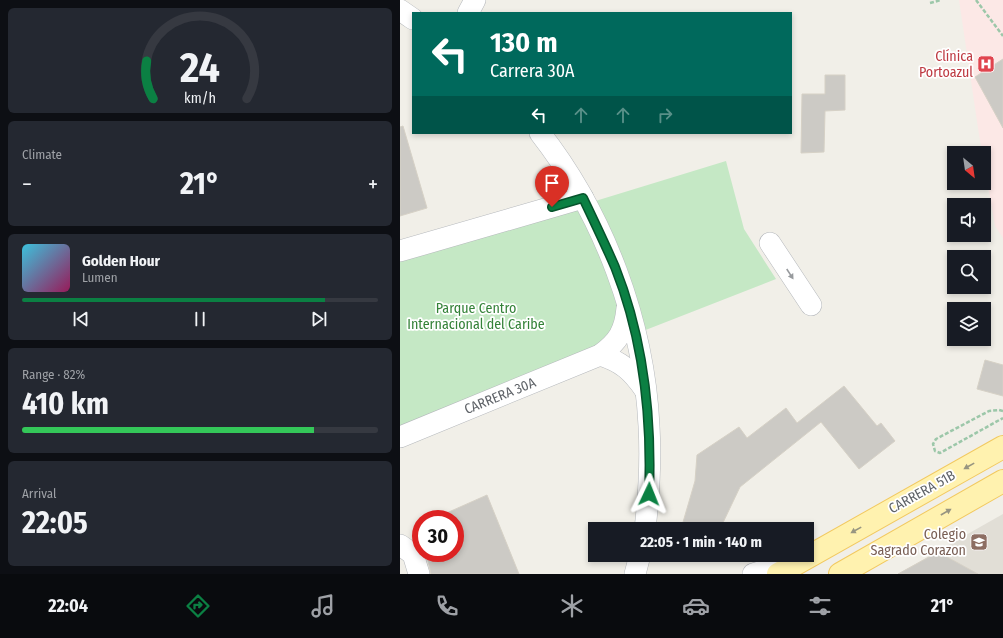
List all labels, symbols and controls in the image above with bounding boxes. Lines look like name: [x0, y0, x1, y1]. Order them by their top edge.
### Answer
text: 130 m: [490, 26, 558, 59]
icon: left: [424, 28, 476, 80]
text: 24: [179, 42, 220, 92]
place label: Clínica Portoazul: [919, 48, 973, 81]
hospital icon: Clínica Portoazul: [976, 54, 996, 74]
text: Carrera 30A: [490, 60, 574, 82]
text: km/h: [184, 89, 216, 106]
icon: left: [528, 104, 550, 126]
icon: ahead: [570, 104, 592, 126]
icon: ahead: [612, 104, 634, 126]
icon: right: [654, 104, 676, 126]
north arrow: [947, 146, 991, 190]
map controls: [947, 146, 991, 346]
text: Climate: [22, 147, 62, 162]
text: 21°: [180, 166, 220, 202]
pin: [535, 166, 569, 207]
text: −: [22, 171, 32, 198]
text: +: [368, 171, 378, 198]
icon: arrive: [541, 172, 563, 194]
button: sound: [947, 198, 991, 242]
button: search: [947, 250, 991, 294]
text: Golden Hour: [82, 252, 160, 270]
one-way arrow: [786, 269, 794, 279]
text: Lumen: [82, 270, 118, 285]
park label: Parque Centro Internacional del Caribe: [407, 300, 545, 333]
button: layers: [947, 302, 991, 346]
icon: previous: [70, 308, 92, 330]
icon: pause: [189, 308, 211, 330]
icon: next: [308, 308, 330, 330]
text: Range · 82%: [22, 367, 85, 382]
street label: CARRERA 30A: [462, 374, 539, 418]
text: 410 km: [22, 386, 109, 422]
one-way arrow: [963, 463, 975, 469]
street label: CARRERA 51B: [886, 467, 959, 517]
position arrow: [628, 473, 670, 515]
text: Arrival: [22, 486, 56, 501]
text: 22:05: [22, 505, 88, 541]
one-way arrow: [940, 509, 952, 516]
speed limit sign: 30: [412, 510, 464, 562]
one-way arrow: [850, 526, 862, 533]
place label: Colegio Sagrado Corazon: [871, 526, 966, 559]
school or university icon: Colegio Sagrado Corazon: [969, 532, 989, 552]
text: 22:05 · 1 min · 140 m: [640, 533, 762, 551]
icon: directions: [184, 592, 212, 620]
icon: music: [309, 592, 337, 620]
icon: phone: [433, 592, 461, 620]
icon: climate: [558, 592, 586, 620]
icon: car: [682, 592, 710, 620]
icon: filters: [806, 592, 834, 620]
text: 22:04: [48, 595, 88, 617]
text: 21°: [931, 595, 955, 617]

